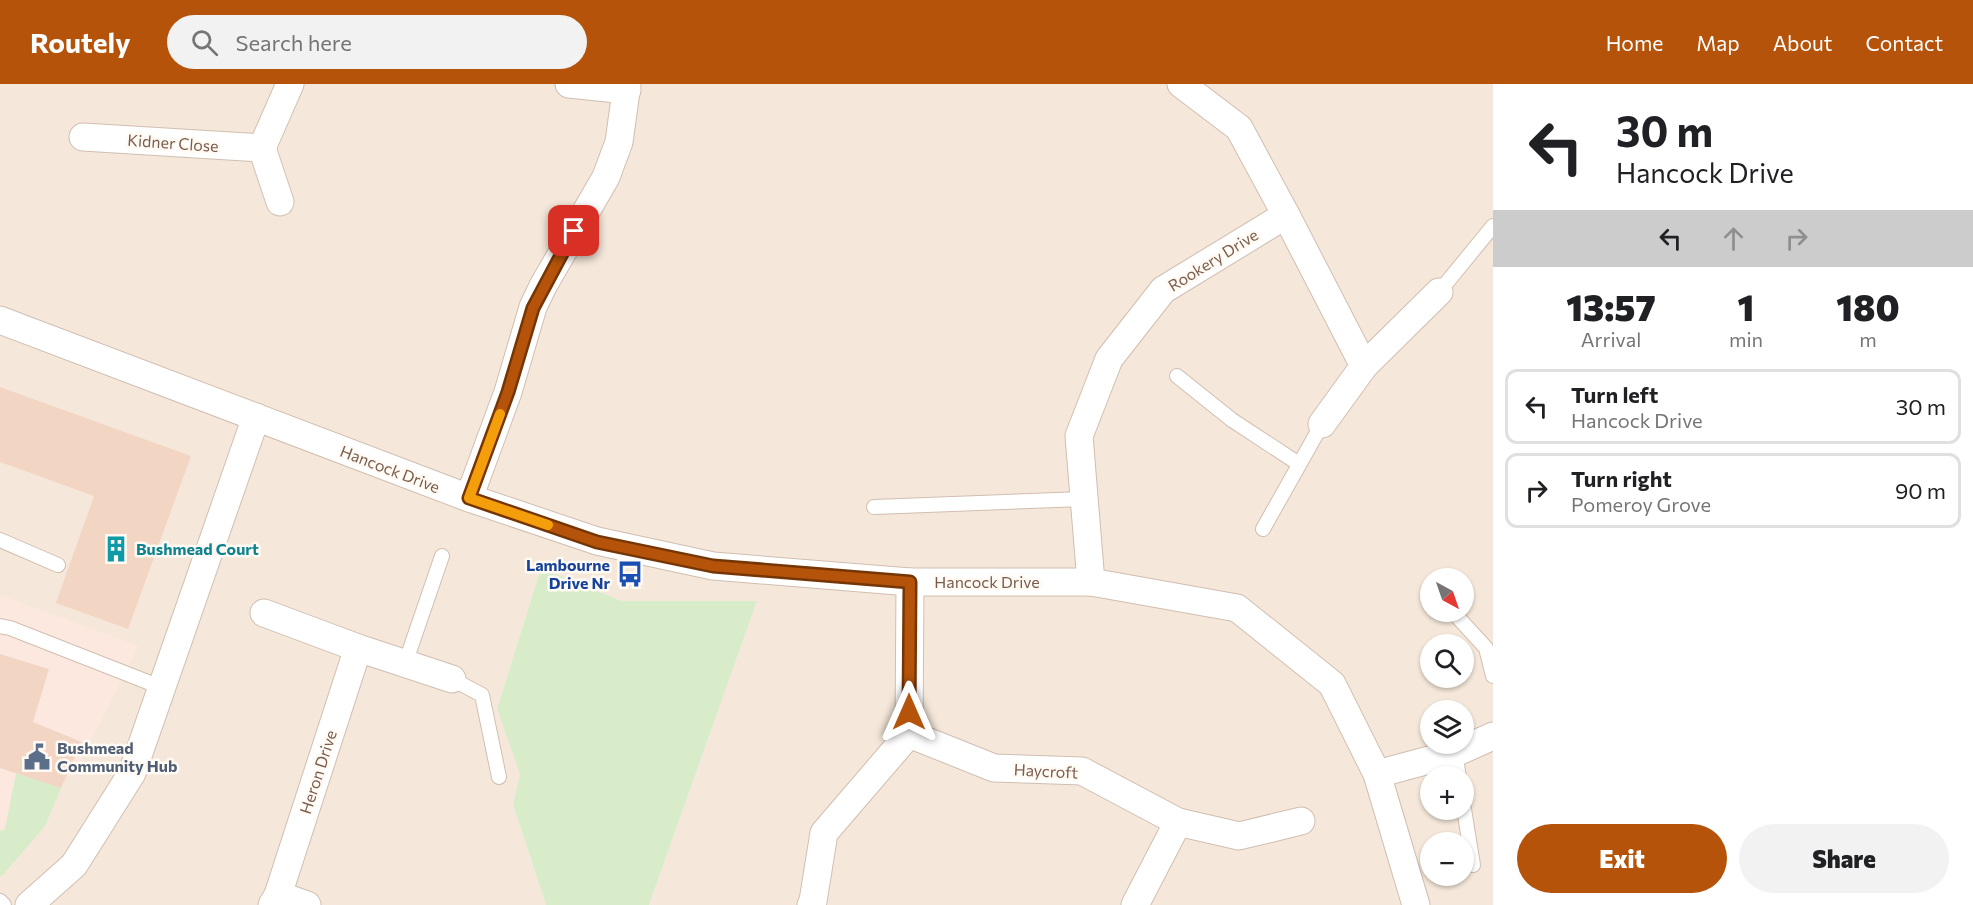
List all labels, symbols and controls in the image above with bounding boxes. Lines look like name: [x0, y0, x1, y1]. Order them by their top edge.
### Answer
search box: [167, 15, 587, 69]
text: Routely: [30, 25, 131, 59]
icon: search: [188, 26, 221, 59]
text: Search here: [236, 29, 352, 56]
text: Home: [1606, 30, 1663, 55]
text: Map: [1696, 30, 1740, 55]
text: About: [1773, 30, 1832, 55]
text: Contact: [1865, 30, 1943, 55]
text: 30 m: [1616, 104, 1713, 156]
icon: left: [1517, 108, 1595, 186]
street label: Kidner Close: [127, 130, 219, 155]
text: Hancock Drive: [1616, 156, 1794, 189]
pin: [548, 205, 599, 256]
icon: arrive: [557, 214, 590, 247]
icon: left: [1654, 222, 1687, 255]
icon: ahead: [1717, 222, 1750, 255]
icon: right: [1780, 222, 1813, 255]
street label: Rookery Drive: [1164, 224, 1261, 295]
text: 13:57: [1566, 284, 1656, 328]
text: 1: [1738, 284, 1754, 328]
text: 180: [1836, 284, 1900, 328]
text: Arrival: [1581, 327, 1641, 351]
text: min: [1729, 327, 1763, 351]
text: m: [1859, 327, 1877, 351]
text: Turn left: [1571, 381, 1658, 408]
icon: left: [1520, 390, 1553, 423]
text: 30 m: [1896, 393, 1946, 420]
text: Hancock Drive: [1571, 408, 1703, 432]
street label: Hancock Drive: [338, 441, 443, 496]
text: Turn right: [1571, 465, 1672, 492]
icon: right: [1520, 474, 1553, 507]
text: 90 m: [1895, 477, 1946, 504]
text: Pomeroy Grove: [1571, 492, 1711, 516]
building icon: Bushmead Court: [101, 534, 131, 564]
place label: Bushmead Court: [136, 539, 259, 558]
place label: Lambourne Drive Nr: [526, 555, 610, 592]
bus stop icon: Lambourne Drive Nr: [615, 559, 645, 589]
north arrow: [1420, 568, 1474, 622]
map controls: [1420, 568, 1474, 886]
street label: Hancock Drive: [934, 572, 1040, 591]
button: search: [1420, 634, 1474, 688]
position arrow: [877, 680, 941, 744]
button: layers: [1420, 700, 1474, 754]
street label: Heron Drive: [295, 728, 340, 816]
place label: Bushmead Community Hub: [57, 738, 177, 775]
public building icon: Bushmead Community Hub: [22, 742, 52, 772]
street label: Haycroft: [1013, 759, 1079, 782]
button: +: [1420, 766, 1474, 820]
button: Exit: [1517, 824, 1727, 893]
button: Share: [1739, 824, 1949, 893]
button: −: [1420, 832, 1474, 886]

